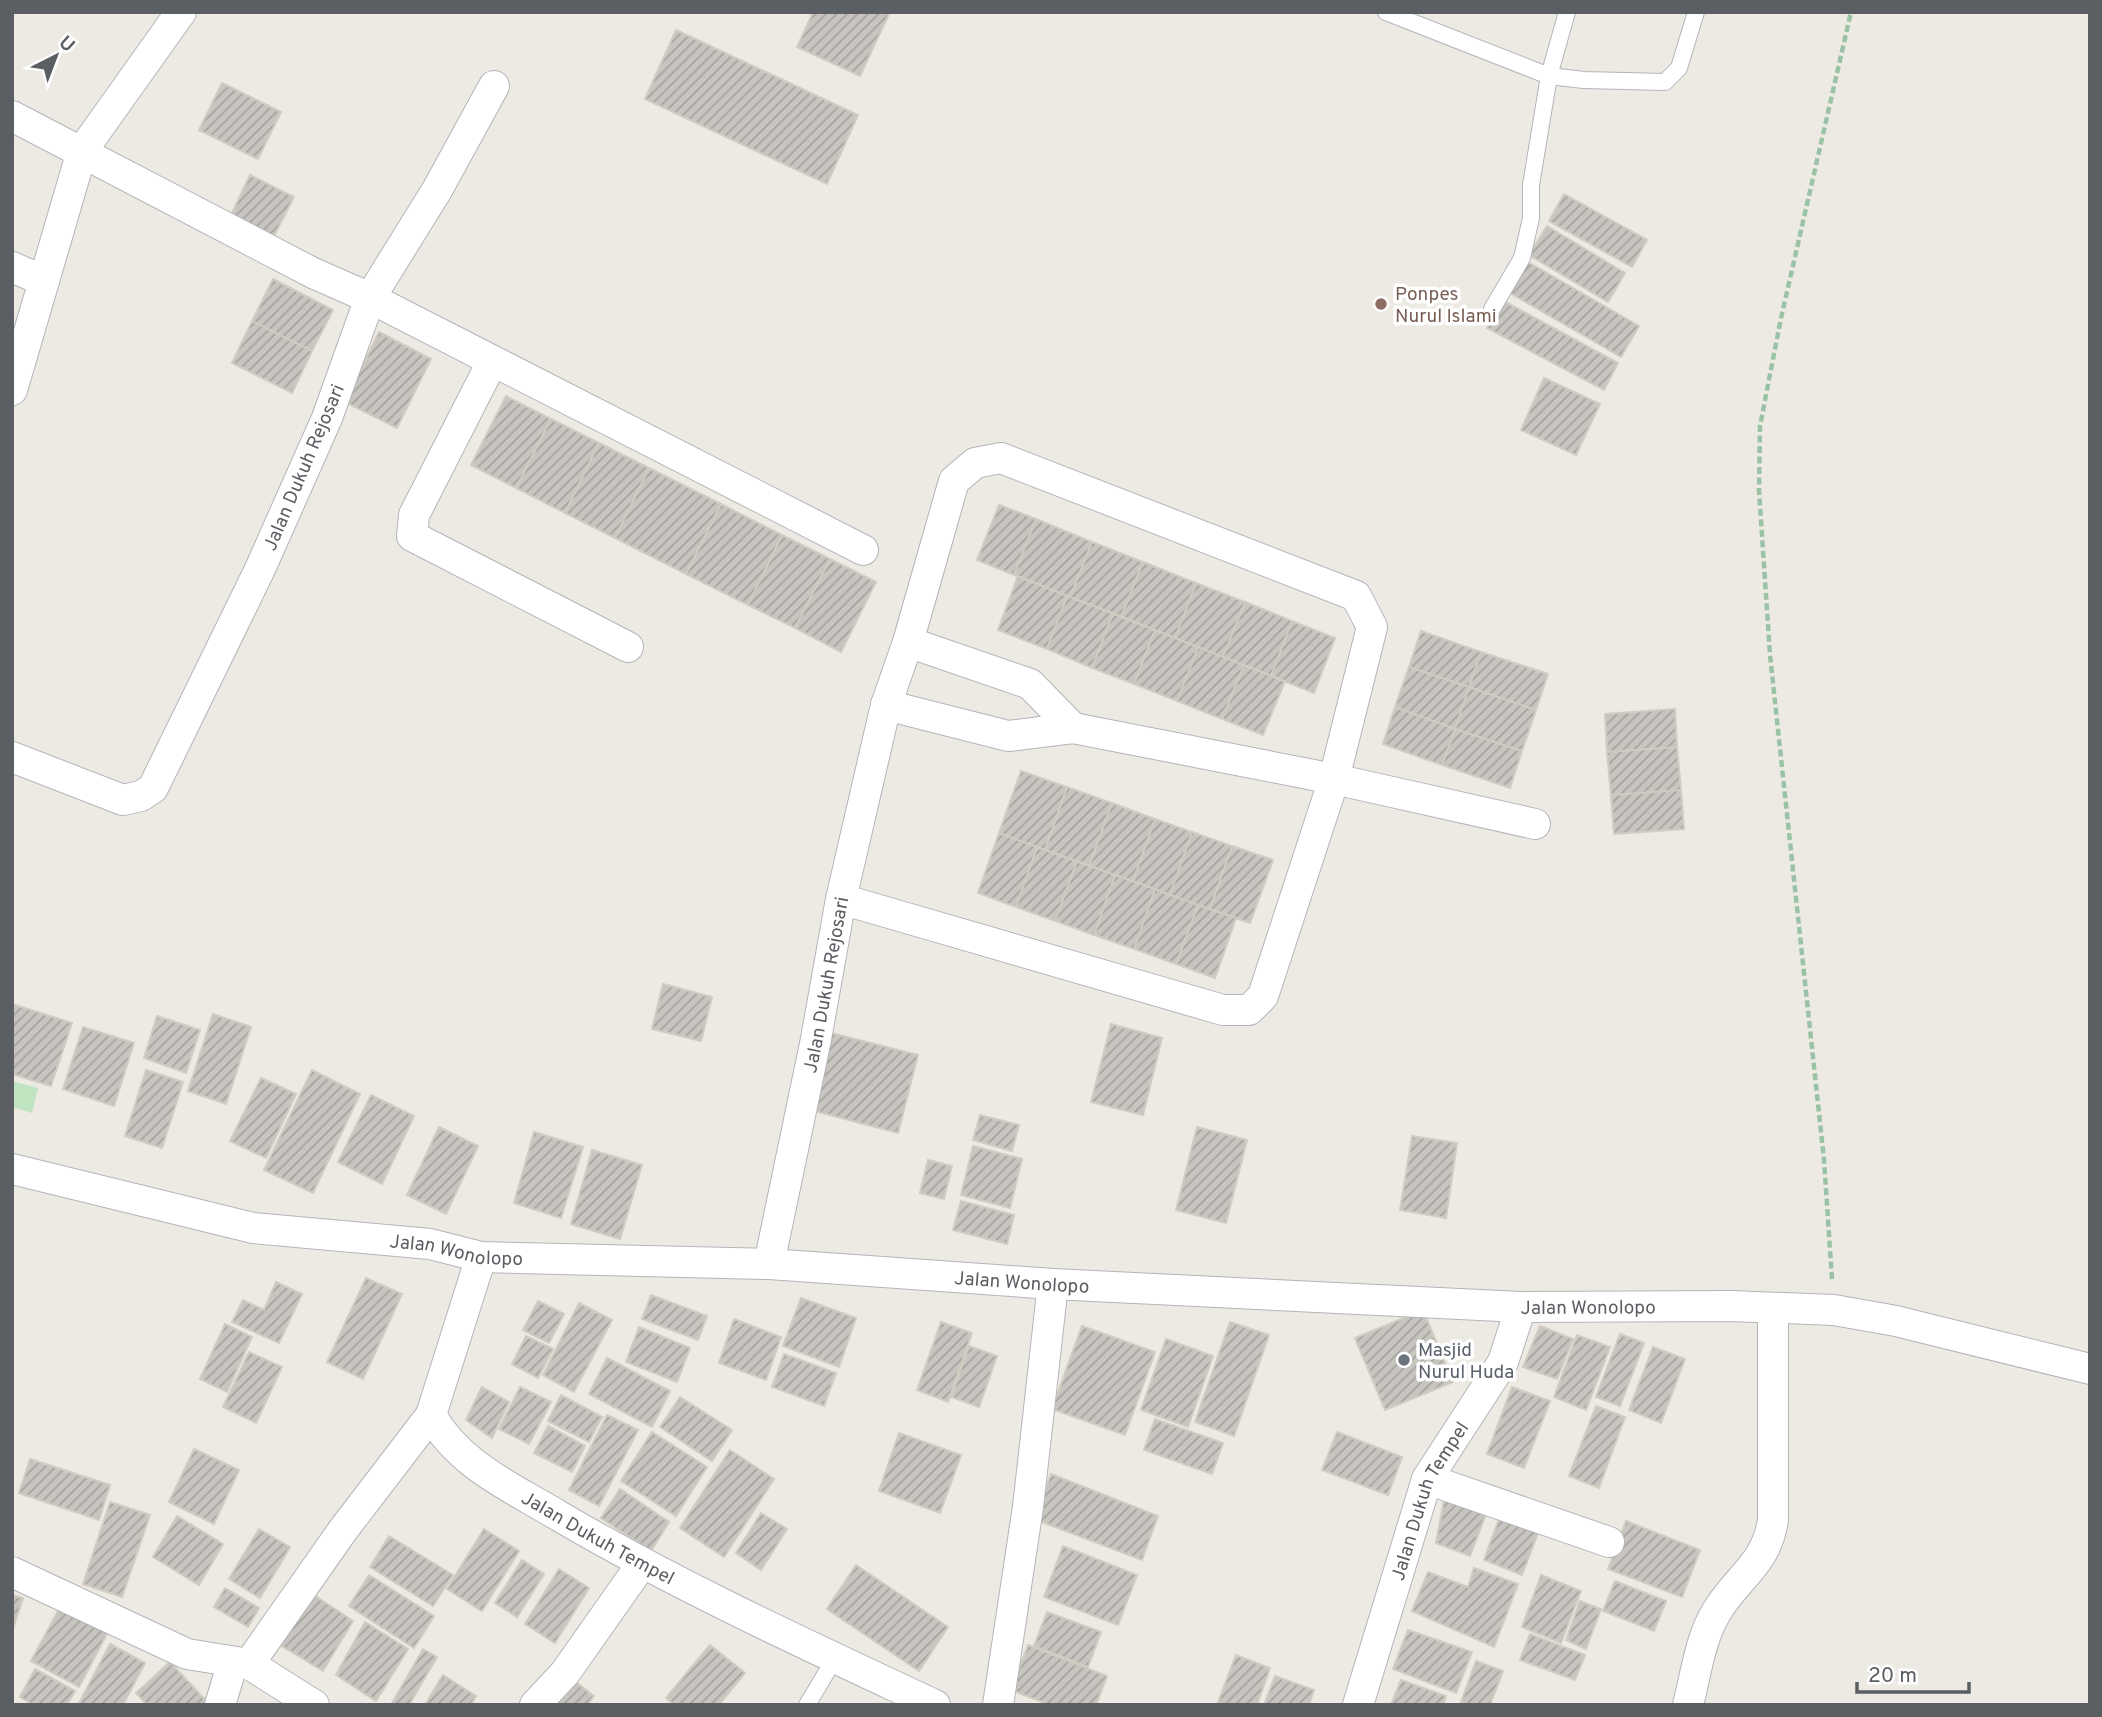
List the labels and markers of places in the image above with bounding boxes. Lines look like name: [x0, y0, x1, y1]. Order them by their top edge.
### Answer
place label: Ponpes Nurul Islami: [1395, 283, 1497, 329]
marker: Ponpes Nurul Islami: [1373, 296, 1389, 312]
place label: Masjid Nurul Huda: [1418, 1339, 1514, 1385]
marker: Masjid Nurul Huda: [1396, 1352, 1412, 1368]

